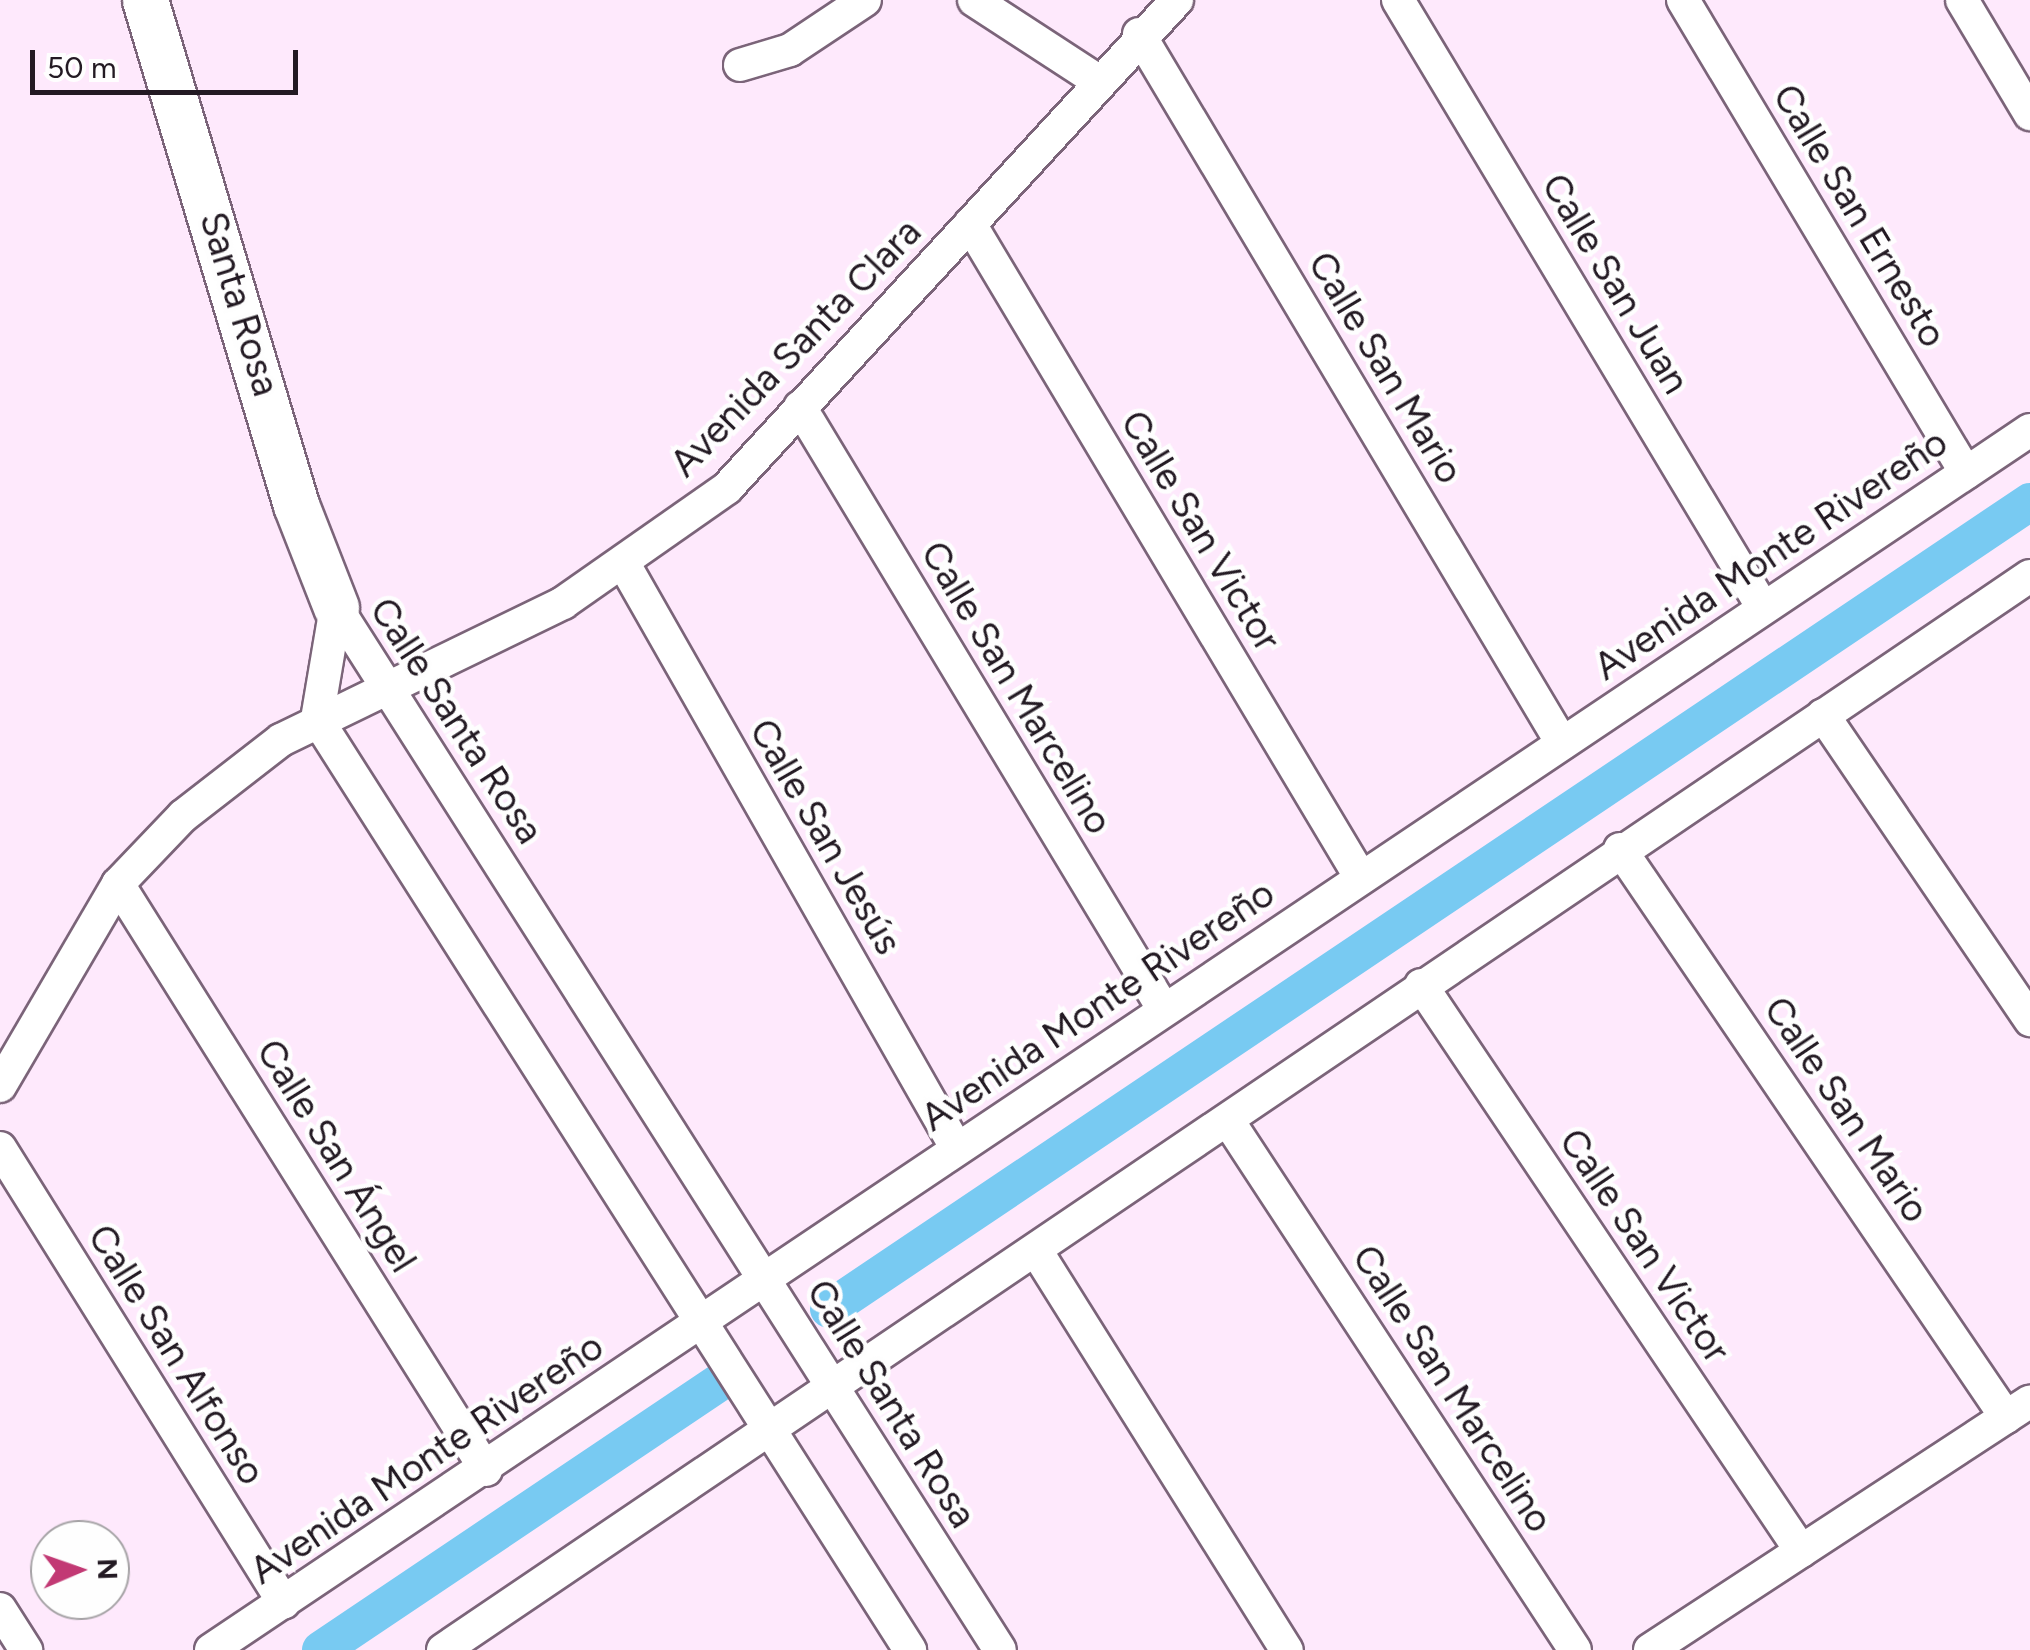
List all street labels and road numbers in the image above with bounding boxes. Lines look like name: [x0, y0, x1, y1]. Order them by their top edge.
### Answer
street label: Calle San Ernesto: [1763, 76, 1955, 356]
street label: Calle San Juan: [1532, 166, 1698, 402]
street label: Santa Rosa: [189, 207, 289, 401]
street label: Avenida Santa Clara: [661, 210, 931, 486]
street label: Calle San Mario: [1298, 244, 1472, 492]
street label: Calle San Victor: [1110, 403, 1290, 659]
street label: Avenida Monte Rivereño: [1586, 420, 1956, 690]
street label: Calle San Marcelino: [911, 534, 1121, 842]
street label: Calle Santa Rosa: [360, 590, 552, 852]
street label: Calle San Jesús: [739, 711, 911, 963]
street label: Avenida Monte Rivereño: [913, 871, 1283, 1141]
street label: Calle San Mario: [1754, 989, 1938, 1231]
street label: Calle San Ángel: [246, 1031, 426, 1281]
street label: Calle San Victor: [1549, 1121, 1739, 1371]
street label: Calle San Alfonso: [78, 1217, 274, 1493]
street label: Calle San Marcelino: [1342, 1237, 1562, 1541]
street label: Calle Santa Rosa: [797, 1272, 985, 1536]
street label: Avenida Monte Rivereño: [242, 1324, 612, 1594]

